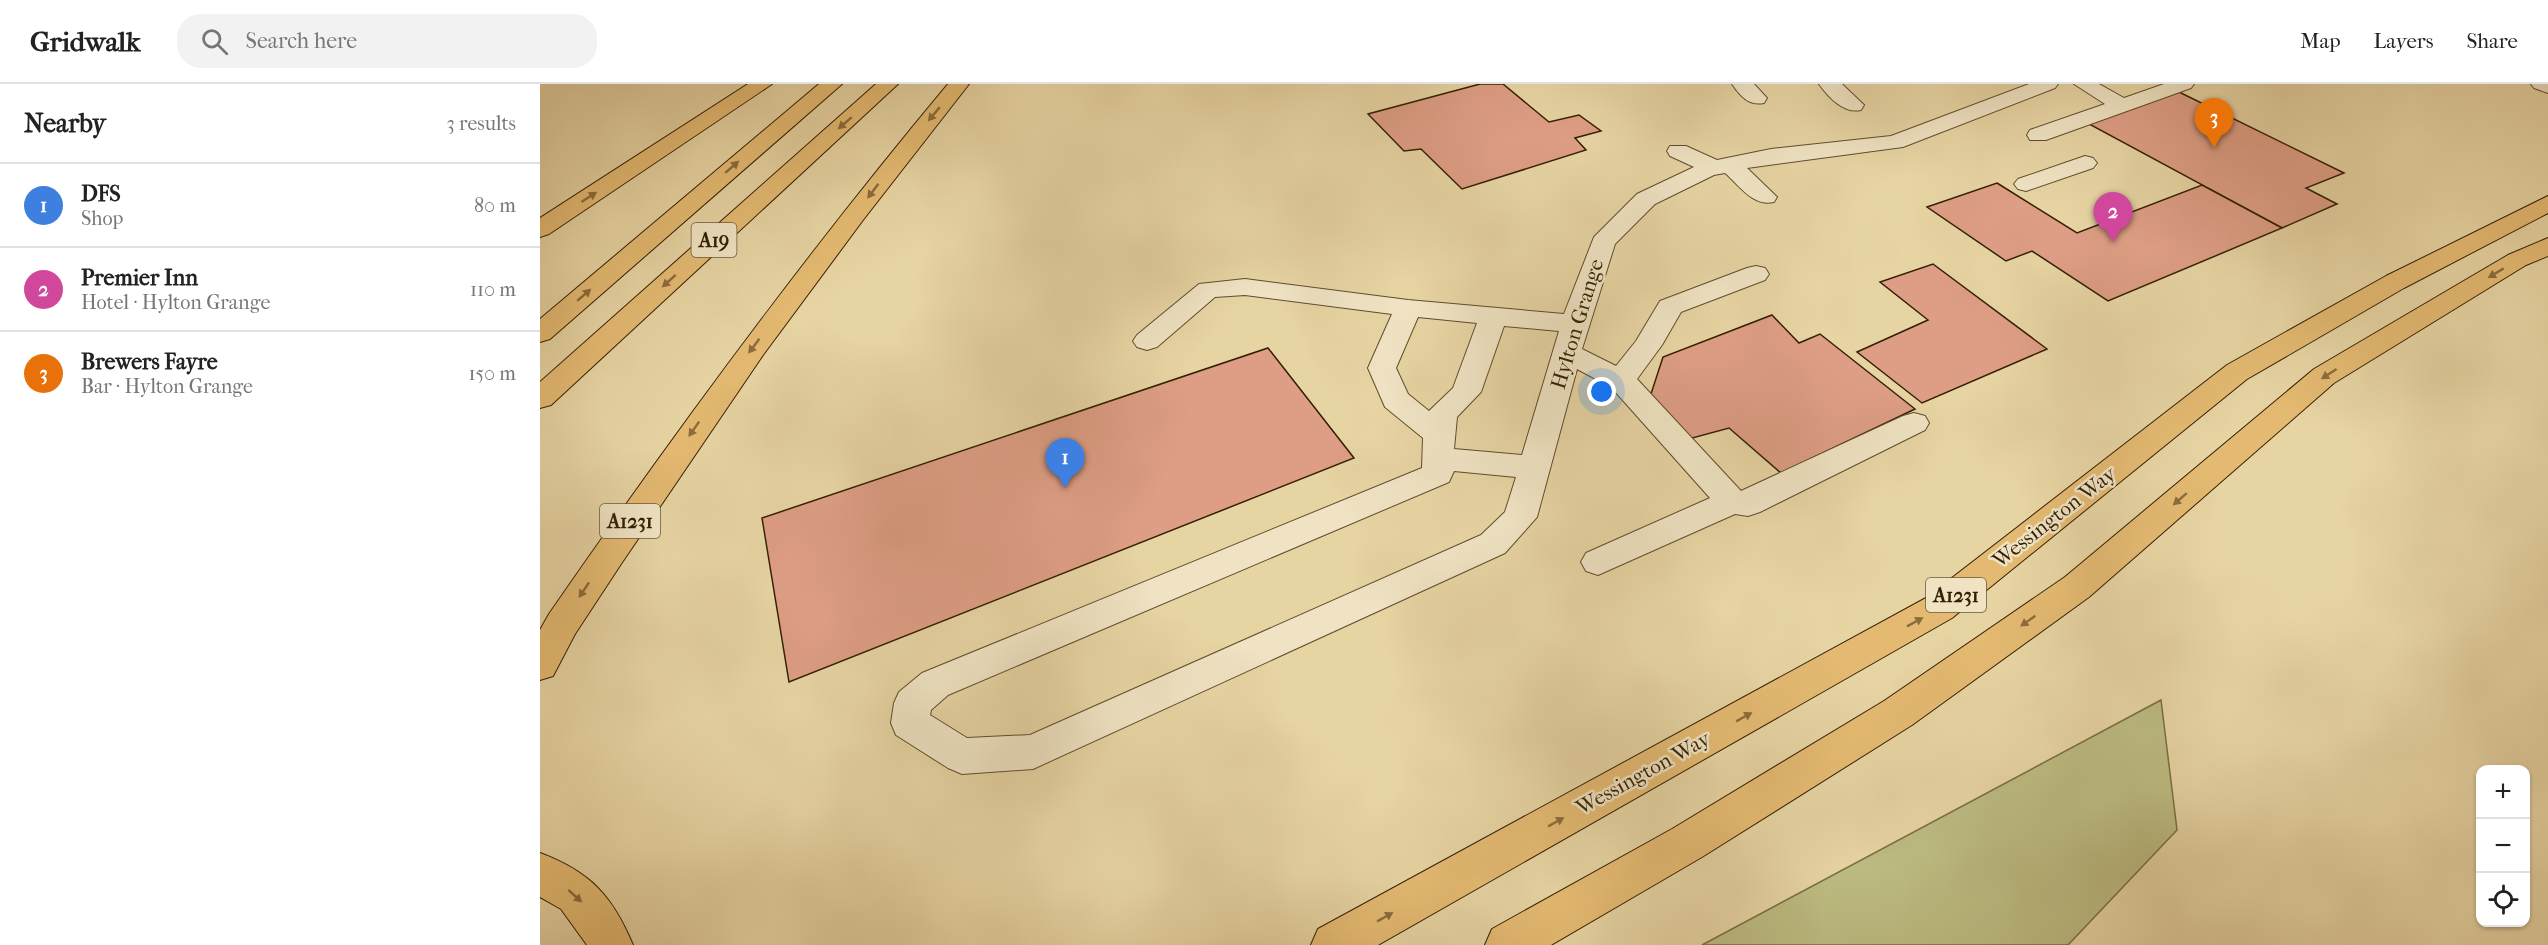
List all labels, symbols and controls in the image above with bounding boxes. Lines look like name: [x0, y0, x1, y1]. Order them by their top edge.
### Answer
search box: [177, 14, 597, 68]
text: Gridwalk: [30, 25, 141, 58]
icon: search: [198, 25, 231, 58]
text: Search here: [246, 28, 357, 54]
text: Map: [2300, 29, 2341, 53]
text: Layers: [2374, 29, 2433, 53]
text: Share: [2466, 29, 2518, 53]
pin: 3: [2194, 98, 2234, 148]
one-way arrow: [928, 107, 940, 122]
text: Nearby: [24, 108, 106, 139]
text: 3 results: [447, 112, 516, 135]
one-way arrow: [837, 116, 852, 130]
one-way arrow: [724, 161, 739, 174]
text: DFS: [81, 181, 121, 207]
one-way arrow: [867, 184, 879, 199]
one-way arrow: [581, 192, 597, 203]
pin: 2: [2094, 192, 2132, 242]
text: 1: [40, 194, 47, 217]
text: 80 m: [474, 194, 516, 217]
text: Shop: [81, 207, 123, 230]
road number: A19: [692, 223, 736, 257]
street label: Hylton Grange: [1546, 256, 1608, 392]
text: Premier Inn: [81, 265, 198, 291]
one-way arrow: [2488, 267, 2504, 278]
one-way arrow: [661, 274, 676, 288]
text: 2: [38, 278, 49, 301]
text: 110 m: [470, 278, 516, 301]
one-way arrow: [576, 289, 591, 302]
text: Hotel · Hylton Grange: [81, 291, 270, 314]
one-way arrow: [749, 339, 761, 354]
text: Brewers Fayre: [81, 349, 218, 375]
text: 3: [39, 362, 48, 385]
text: 150 m: [468, 362, 516, 385]
one-way arrow: [2321, 368, 2337, 379]
text: Bar · Hylton Grange: [81, 375, 253, 398]
your location: [1587, 377, 1616, 406]
one-way arrow: [688, 421, 700, 437]
pin: 1: [1046, 438, 1084, 488]
street label: Wessington Way: [1987, 461, 2121, 573]
one-way arrow: [2173, 492, 2188, 505]
road number: A1231: [600, 504, 660, 538]
road number: A1231: [1926, 578, 1986, 612]
one-way arrow: [578, 582, 590, 598]
one-way arrow: [2021, 615, 2037, 627]
one-way arrow: [1907, 617, 1924, 627]
one-way arrow: [1736, 712, 1753, 722]
street label: Wessington Way: [1571, 726, 1715, 820]
map controls: [2476, 765, 2530, 927]
button: +: [2476, 765, 2530, 819]
one-way arrow: [1547, 817, 1564, 827]
button: −: [2476, 819, 2530, 873]
button: locate: [2476, 873, 2530, 927]
one-way arrow: [567, 889, 582, 902]
one-way arrow: [1377, 911, 1393, 922]

